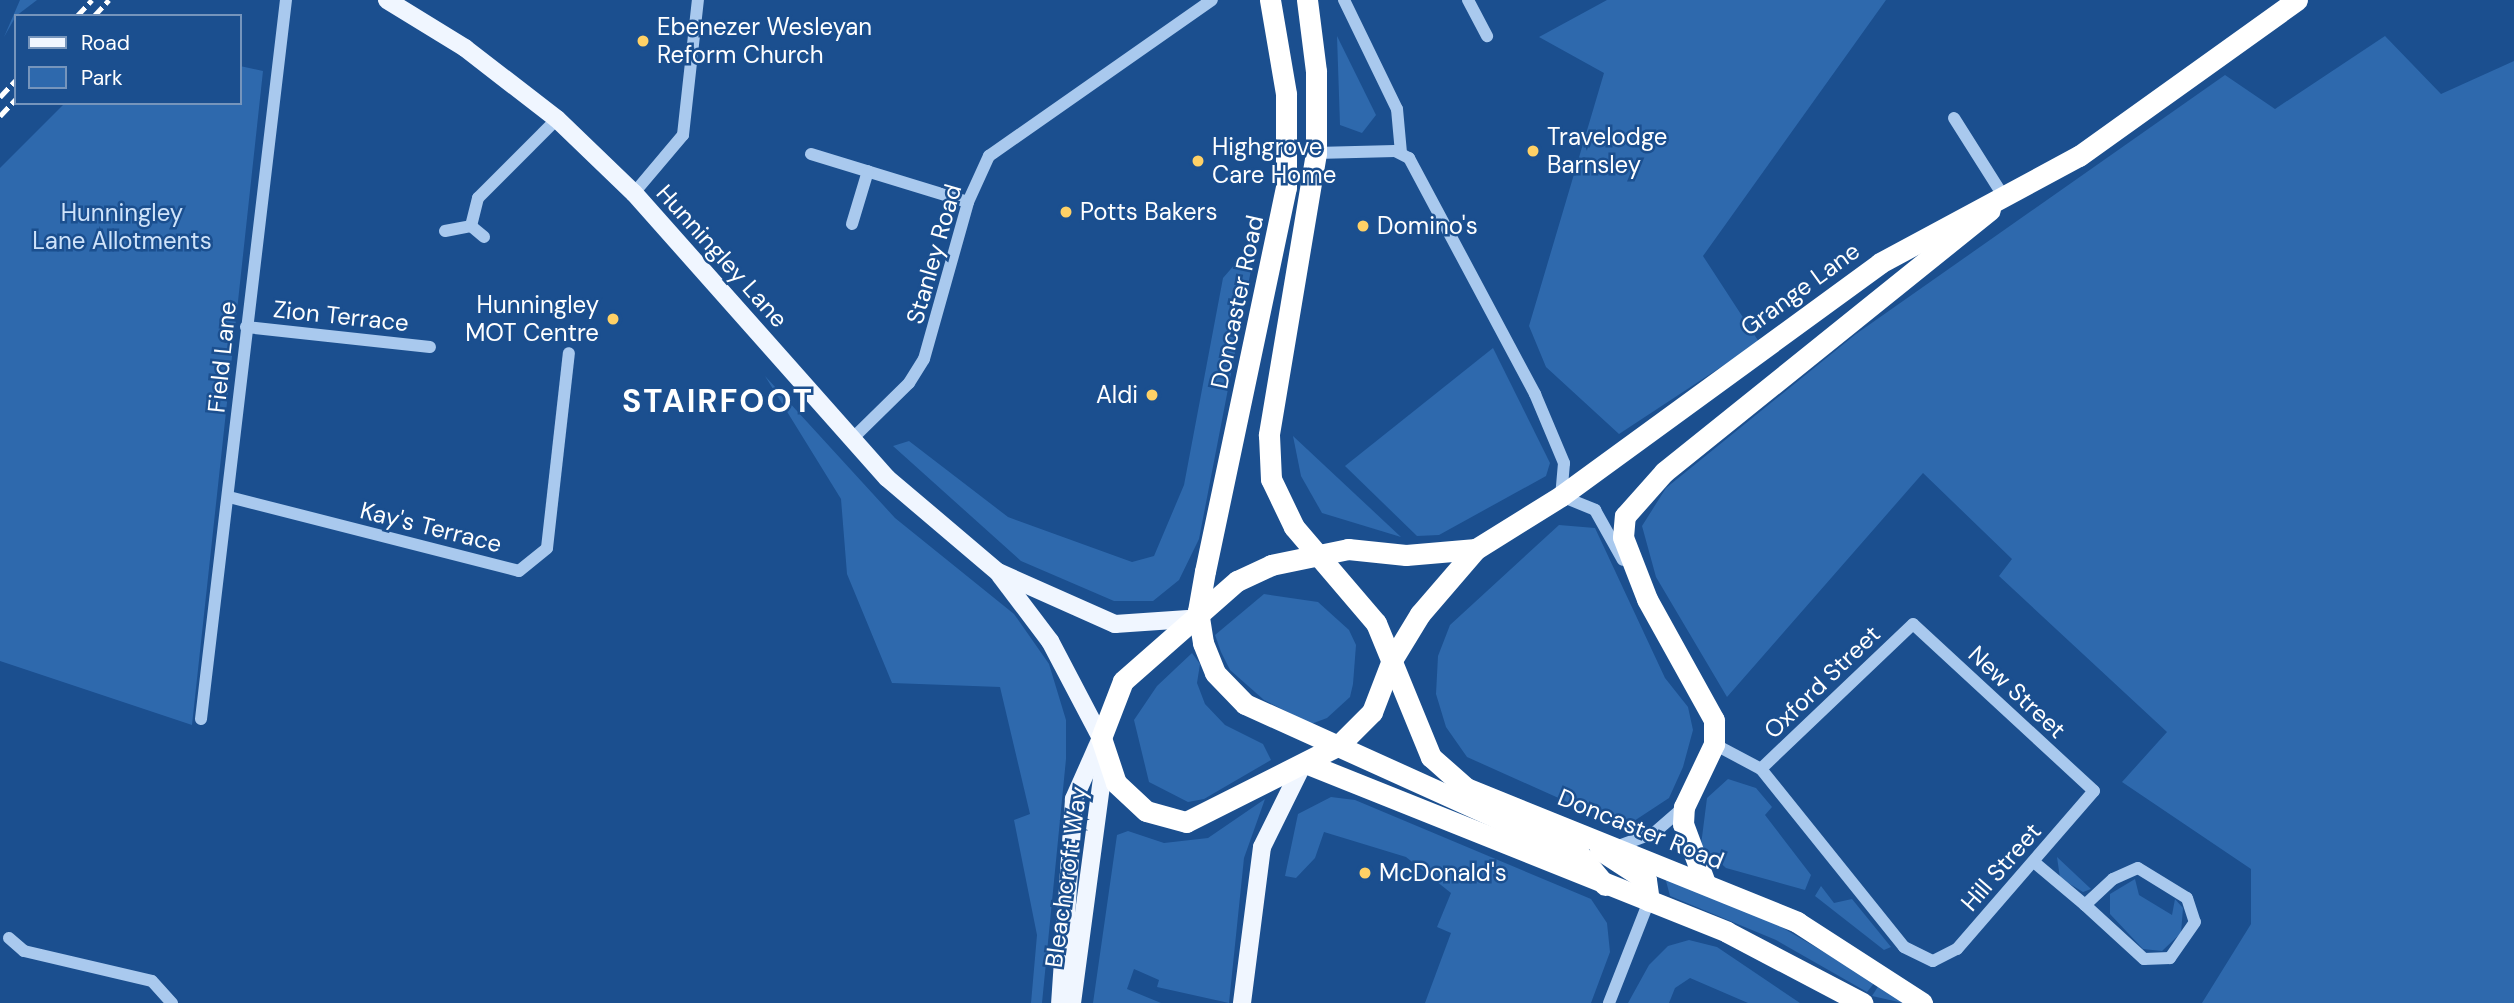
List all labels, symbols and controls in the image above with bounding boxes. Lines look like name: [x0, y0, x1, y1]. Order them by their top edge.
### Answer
place label: Ebenezer Wesleyan Reform Church: [657, 13, 872, 69]
legend: [14, 14, 242, 105]
text: Road: [81, 29, 130, 57]
marker: Ebenezer Wesleyan Reform Church: [635, 33, 651, 49]
text: Park: [81, 64, 122, 92]
place label: Travelodge Barnsley: [1547, 123, 1667, 179]
place label: Highgrove Care Home: [1212, 133, 1336, 189]
marker: Travelodge Barnsley: [1525, 143, 1541, 159]
marker: Highgrove Care Home: [1190, 153, 1206, 169]
street label: Hunningley Lane: [650, 179, 794, 333]
street label: Stanley Road: [900, 181, 968, 327]
place label: Potts Bakers: [1080, 198, 1218, 226]
park label: Hunningley Lane Allotments: [32, 199, 212, 255]
marker: Potts Bakers: [1058, 204, 1074, 220]
place label: Domino's: [1377, 212, 1478, 240]
street label: Doncaster Road: [1205, 213, 1269, 391]
marker: Domino's: [1355, 218, 1371, 234]
street label: Grange Lane: [1735, 236, 1865, 342]
place label: Hunningley MOT Centre: [465, 291, 599, 347]
street label: Zion Terrace: [272, 295, 410, 337]
street label: Field Lane: [202, 300, 242, 414]
marker: Hunningley MOT Centre: [605, 311, 621, 327]
place label: Aldi: [1096, 381, 1138, 409]
district label: STAIRFOOT: [623, 382, 813, 420]
marker: Aldi: [1144, 387, 1160, 403]
street label: Kay's Terrace: [357, 496, 505, 558]
street label: Oxford Street: [1758, 619, 1886, 745]
street label: New Street: [1962, 640, 2072, 744]
street label: Doncaster Road: [1554, 783, 1728, 875]
street label: Bleachcroft Way: [1039, 785, 1093, 969]
street label: Hill Street: [1955, 817, 2047, 917]
place label: McDonald's: [1379, 859, 1507, 887]
marker: McDonald's: [1357, 865, 1373, 881]

